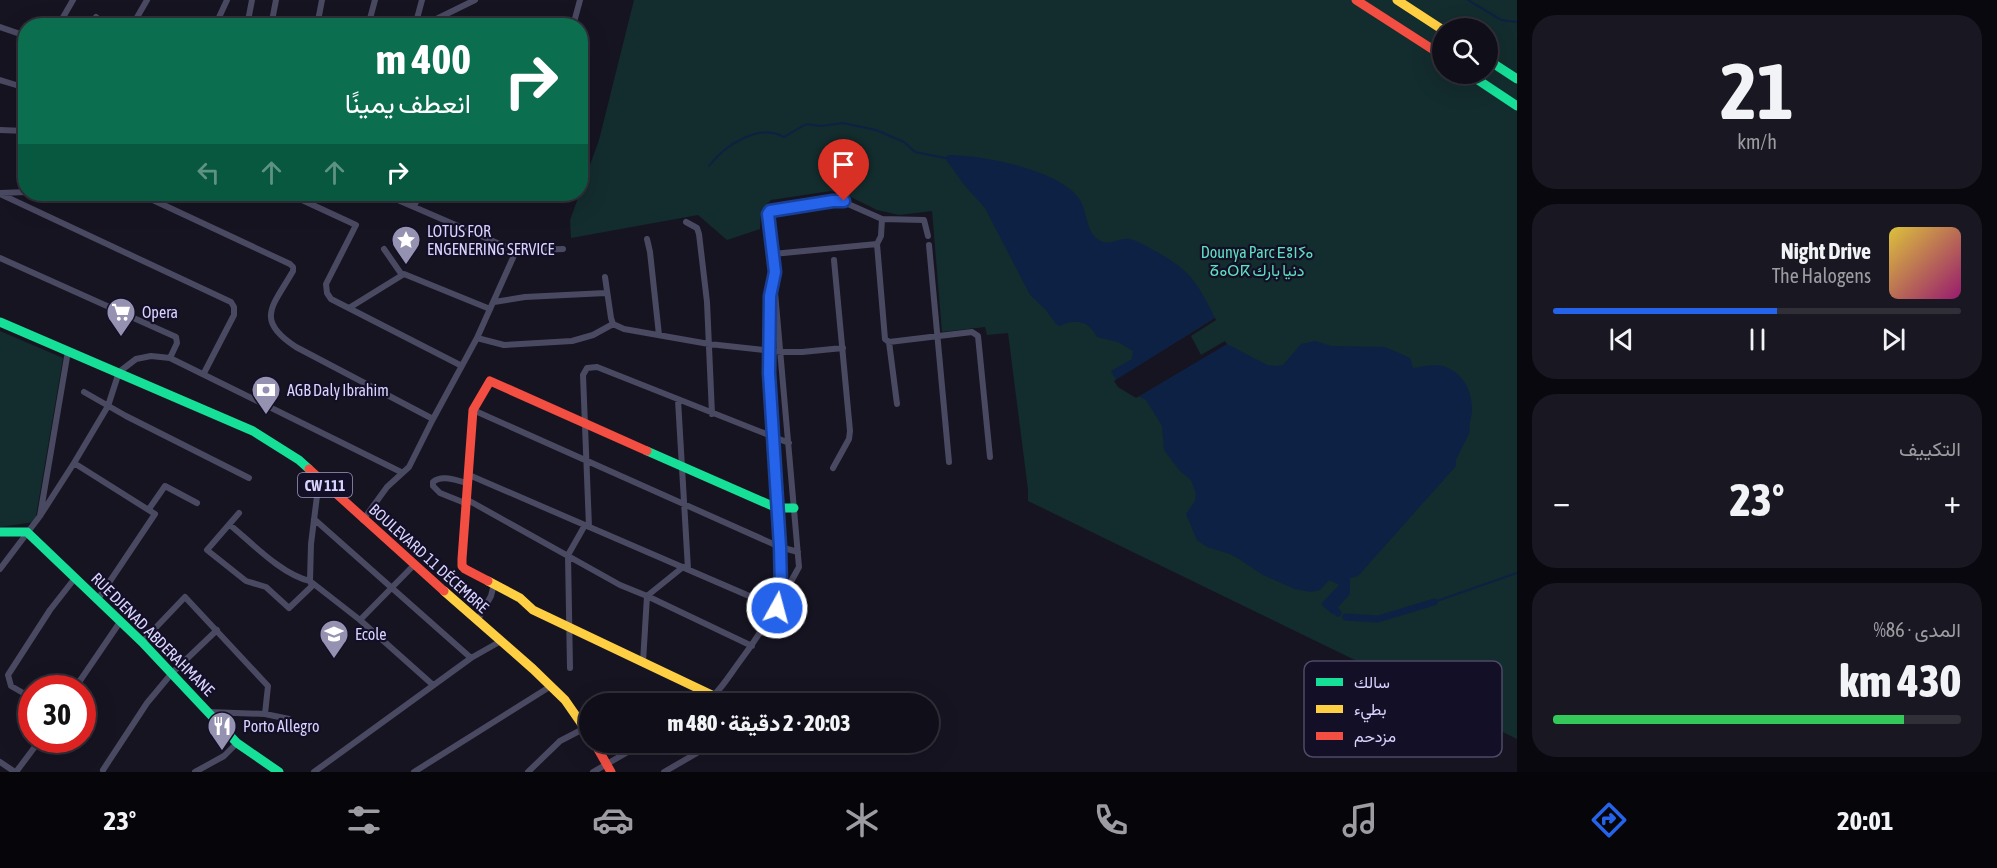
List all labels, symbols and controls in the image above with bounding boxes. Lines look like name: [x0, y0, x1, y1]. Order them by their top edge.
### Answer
map controls: [1432, 18, 1498, 84]
button: search: [1432, 18, 1498, 84]
text: 400 m: [376, 35, 471, 83]
icon: right: [492, 42, 570, 120]
text: 21: [1720, 46, 1794, 136]
text: انعطف يمينًا: [345, 88, 471, 119]
text: km/h: [1737, 130, 1777, 153]
pin: [818, 139, 869, 201]
icon: arrive: [827, 148, 860, 181]
icon: left: [192, 156, 225, 189]
icon: ahead: [255, 156, 288, 189]
icon: ahead: [318, 156, 351, 189]
icon: right: [381, 156, 414, 189]
place label: LOTUS FOR ENGENERING SERVICE: [427, 222, 554, 258]
place icon: LOTUS FOR ENGENERING SERVICE: [390, 224, 422, 266]
text: Night Drive: [1781, 238, 1871, 264]
park label: Dounya Parc ⴹⵓⵏⵢⴰ ⵒⴰⵔⴽ دنيا بارك: [1201, 243, 1313, 281]
text: The Halogens: [1772, 264, 1871, 287]
supermarket icon: Opera: [105, 296, 137, 338]
place label: Opera: [142, 303, 178, 322]
icon: previous: [1605, 323, 1638, 356]
icon: pause: [1741, 323, 1774, 356]
icon: next: [1877, 323, 1910, 356]
bank icon: AGB Daly Ibrahim: [250, 374, 282, 416]
place label: AGB Daly Ibrahim: [287, 381, 389, 400]
text: التكييف: [1899, 437, 1961, 460]
road number: CW 111: [298, 473, 352, 497]
text: 23°: [1730, 474, 1784, 526]
text: −: [1553, 482, 1570, 520]
text: +: [1944, 482, 1961, 520]
street label: BOULEVARD 11 DÉCEMBRE: [366, 500, 492, 616]
street label: RUE DJENAD ABDERAHMANE: [88, 569, 218, 699]
position arrow: [745, 576, 809, 640]
school or university icon: Ecole: [318, 618, 350, 660]
text: المدى · 86%: [1873, 618, 1961, 641]
place label: Ecole: [355, 625, 387, 643]
text: 430 km: [1839, 655, 1961, 707]
legend: [1304, 661, 1502, 757]
text: سالك: [1354, 673, 1390, 691]
speed limit sign: 30: [18, 675, 96, 753]
text: بطيء: [1354, 700, 1386, 723]
restaurant icon: Porto Allegro: [206, 710, 238, 752]
text: 20:03 · 2 دقيقة · 480 m: [668, 710, 851, 736]
place label: Porto Allegro: [243, 717, 319, 736]
text: مزدحم: [1354, 727, 1396, 747]
icon: filters: [343, 799, 385, 841]
icon: car: [592, 799, 634, 841]
icon: climate: [841, 799, 883, 841]
icon: phone: [1090, 799, 1132, 841]
icon: music: [1339, 799, 1381, 841]
icon: directions: [1588, 799, 1630, 841]
text: 23°: [103, 805, 136, 836]
text: 20:01: [1837, 805, 1894, 836]

